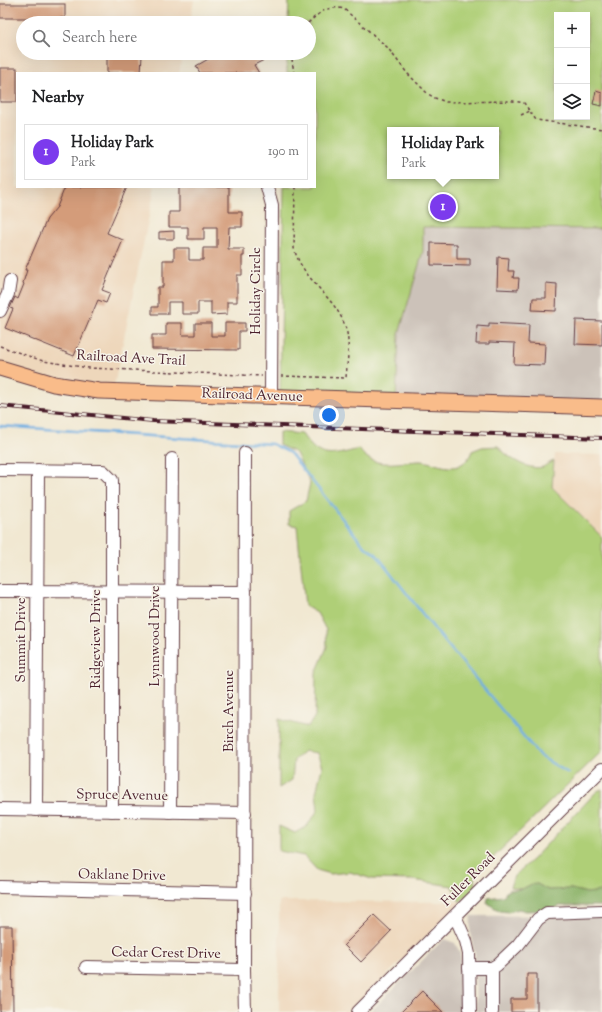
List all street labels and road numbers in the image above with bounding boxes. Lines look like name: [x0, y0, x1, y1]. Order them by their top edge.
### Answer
street label: Holiday Circle: [247, 247, 267, 335]
street label: Railroad Ave Trail: [76, 346, 186, 372]
street label: Railroad Avenue: [201, 384, 303, 408]
street label: Lynnwood Drive: [146, 585, 166, 687]
street label: Ridgeview Drive: [87, 589, 107, 689]
street label: Summit Drive: [12, 598, 32, 682]
street label: Birch Avenue: [220, 670, 240, 752]
street label: Spruce Avenue: [76, 785, 168, 807]
street label: Fuller Road: [437, 848, 501, 912]
street label: Oaklane Drive: [78, 865, 166, 887]
street label: Cedar Crest Drive: [111, 943, 221, 965]

